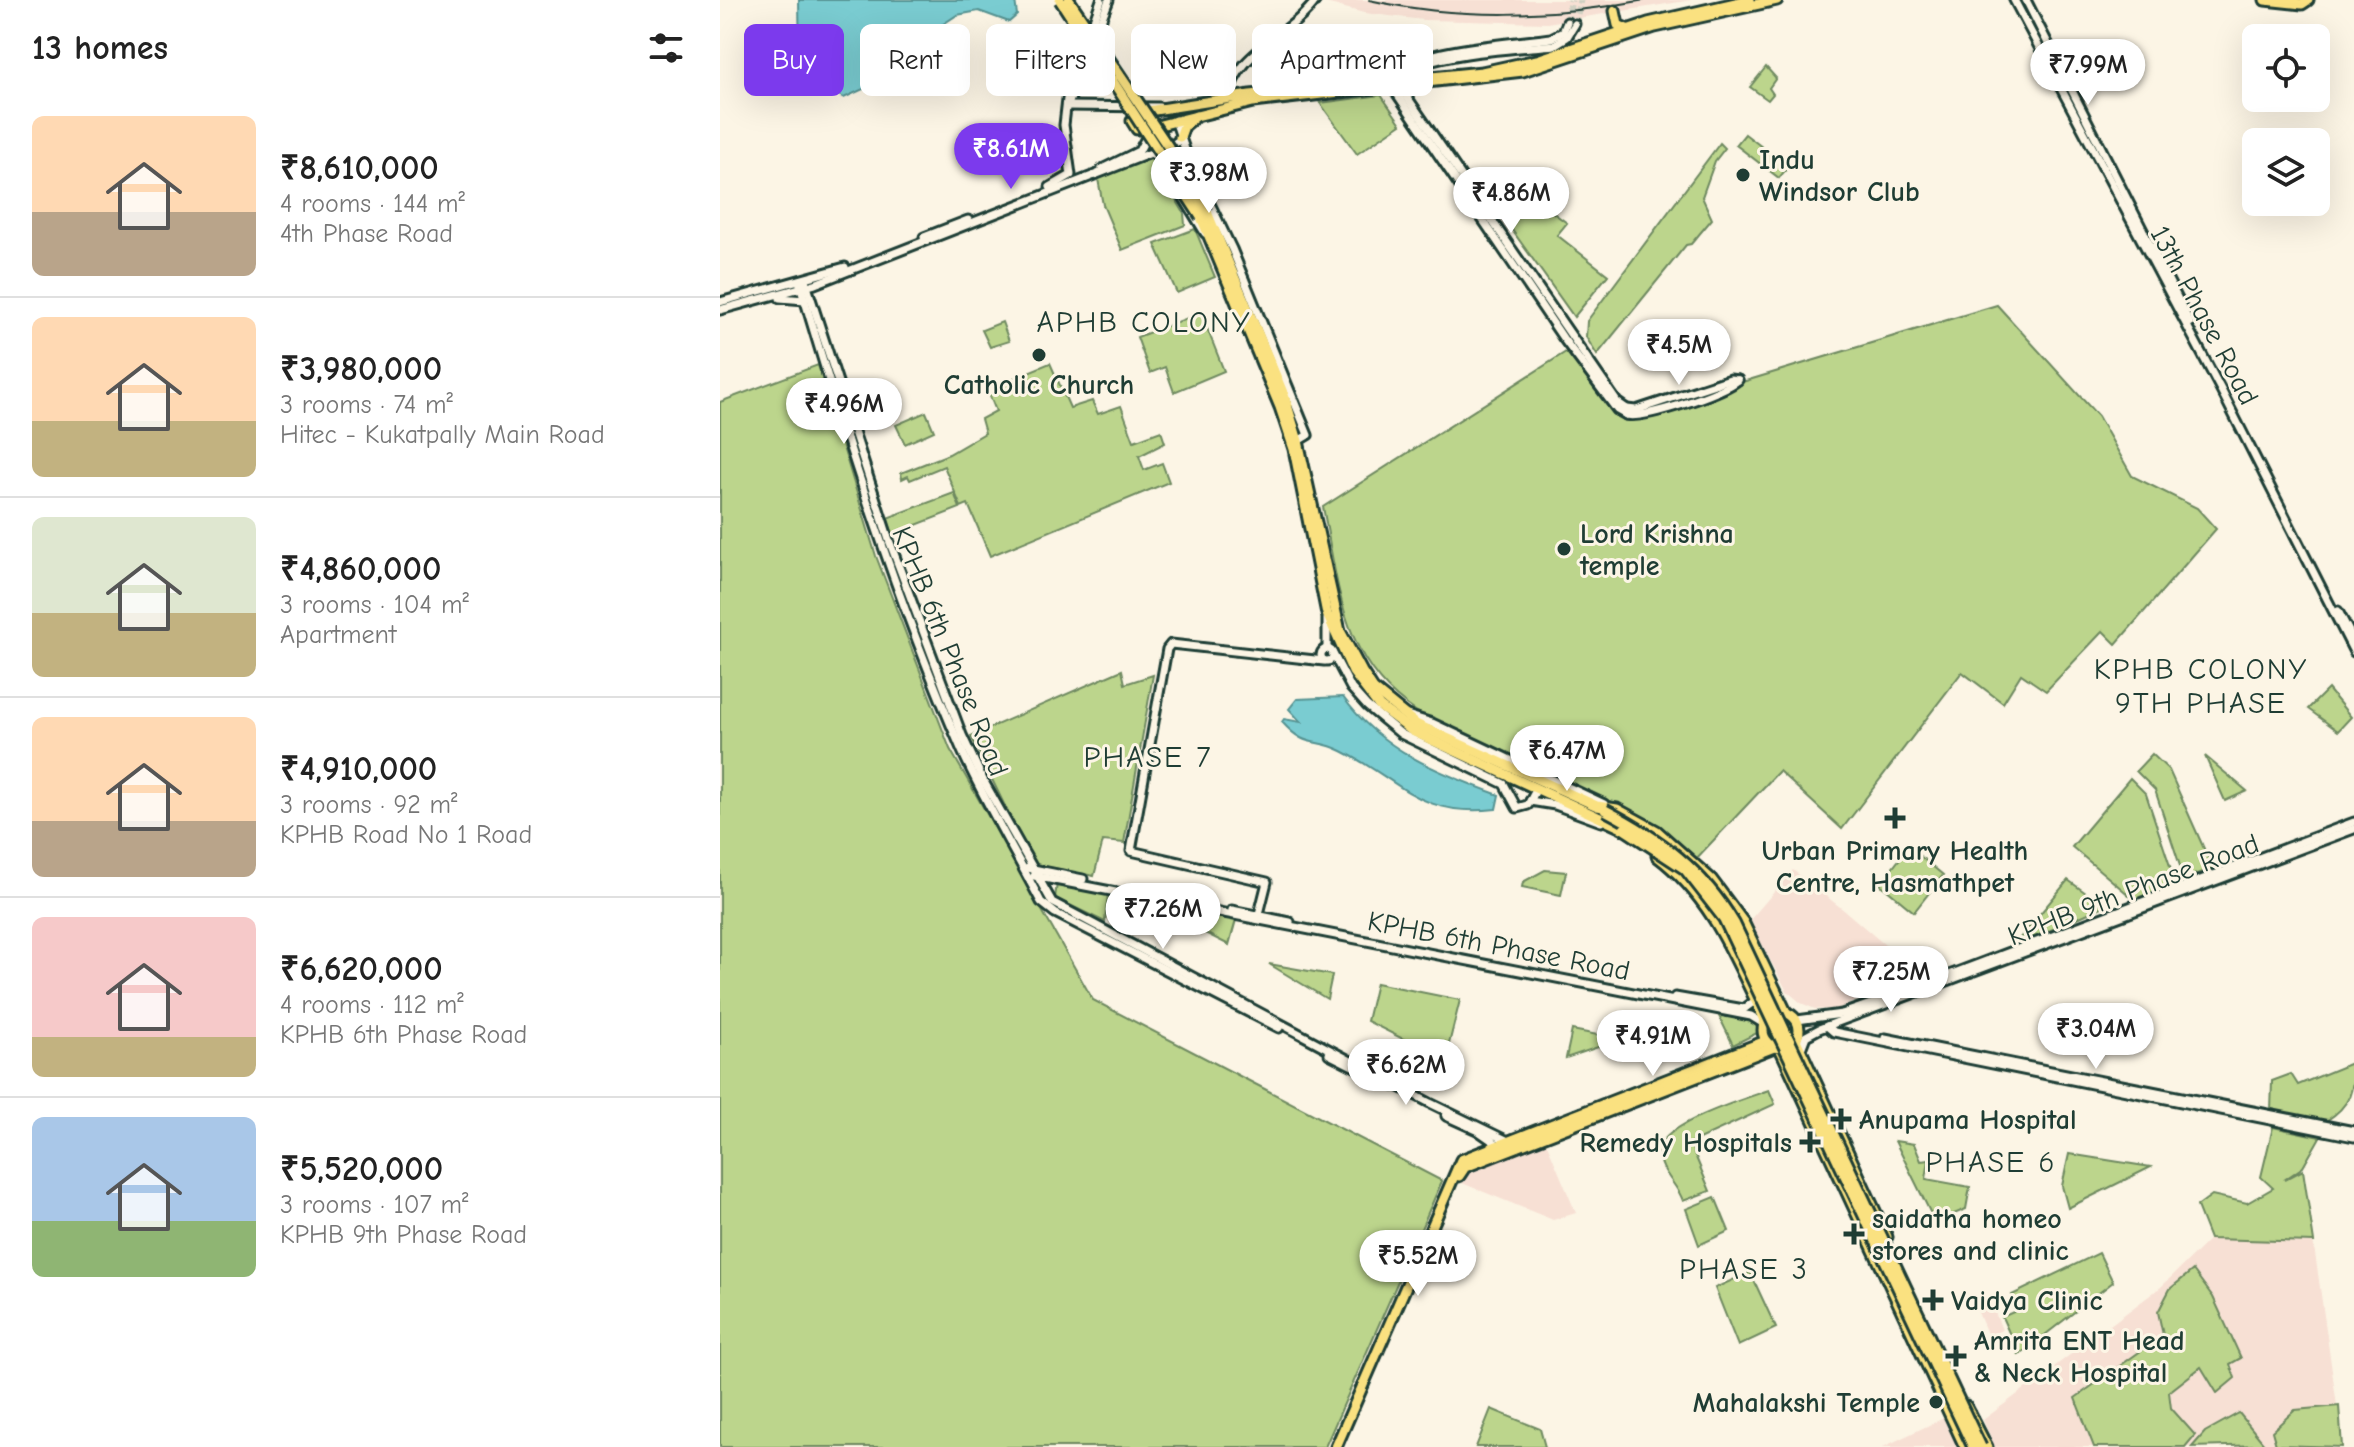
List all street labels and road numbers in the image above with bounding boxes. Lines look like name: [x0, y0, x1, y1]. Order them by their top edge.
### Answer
street label: 13th Phase Road: [2143, 220, 2265, 410]
street label: KPHB 6th Phase Road: [885, 522, 1015, 781]
street label: KPHB 9th Phase Road: [2003, 827, 2263, 953]
street label: KPHB 6th Phase Road: [1365, 905, 1633, 987]

